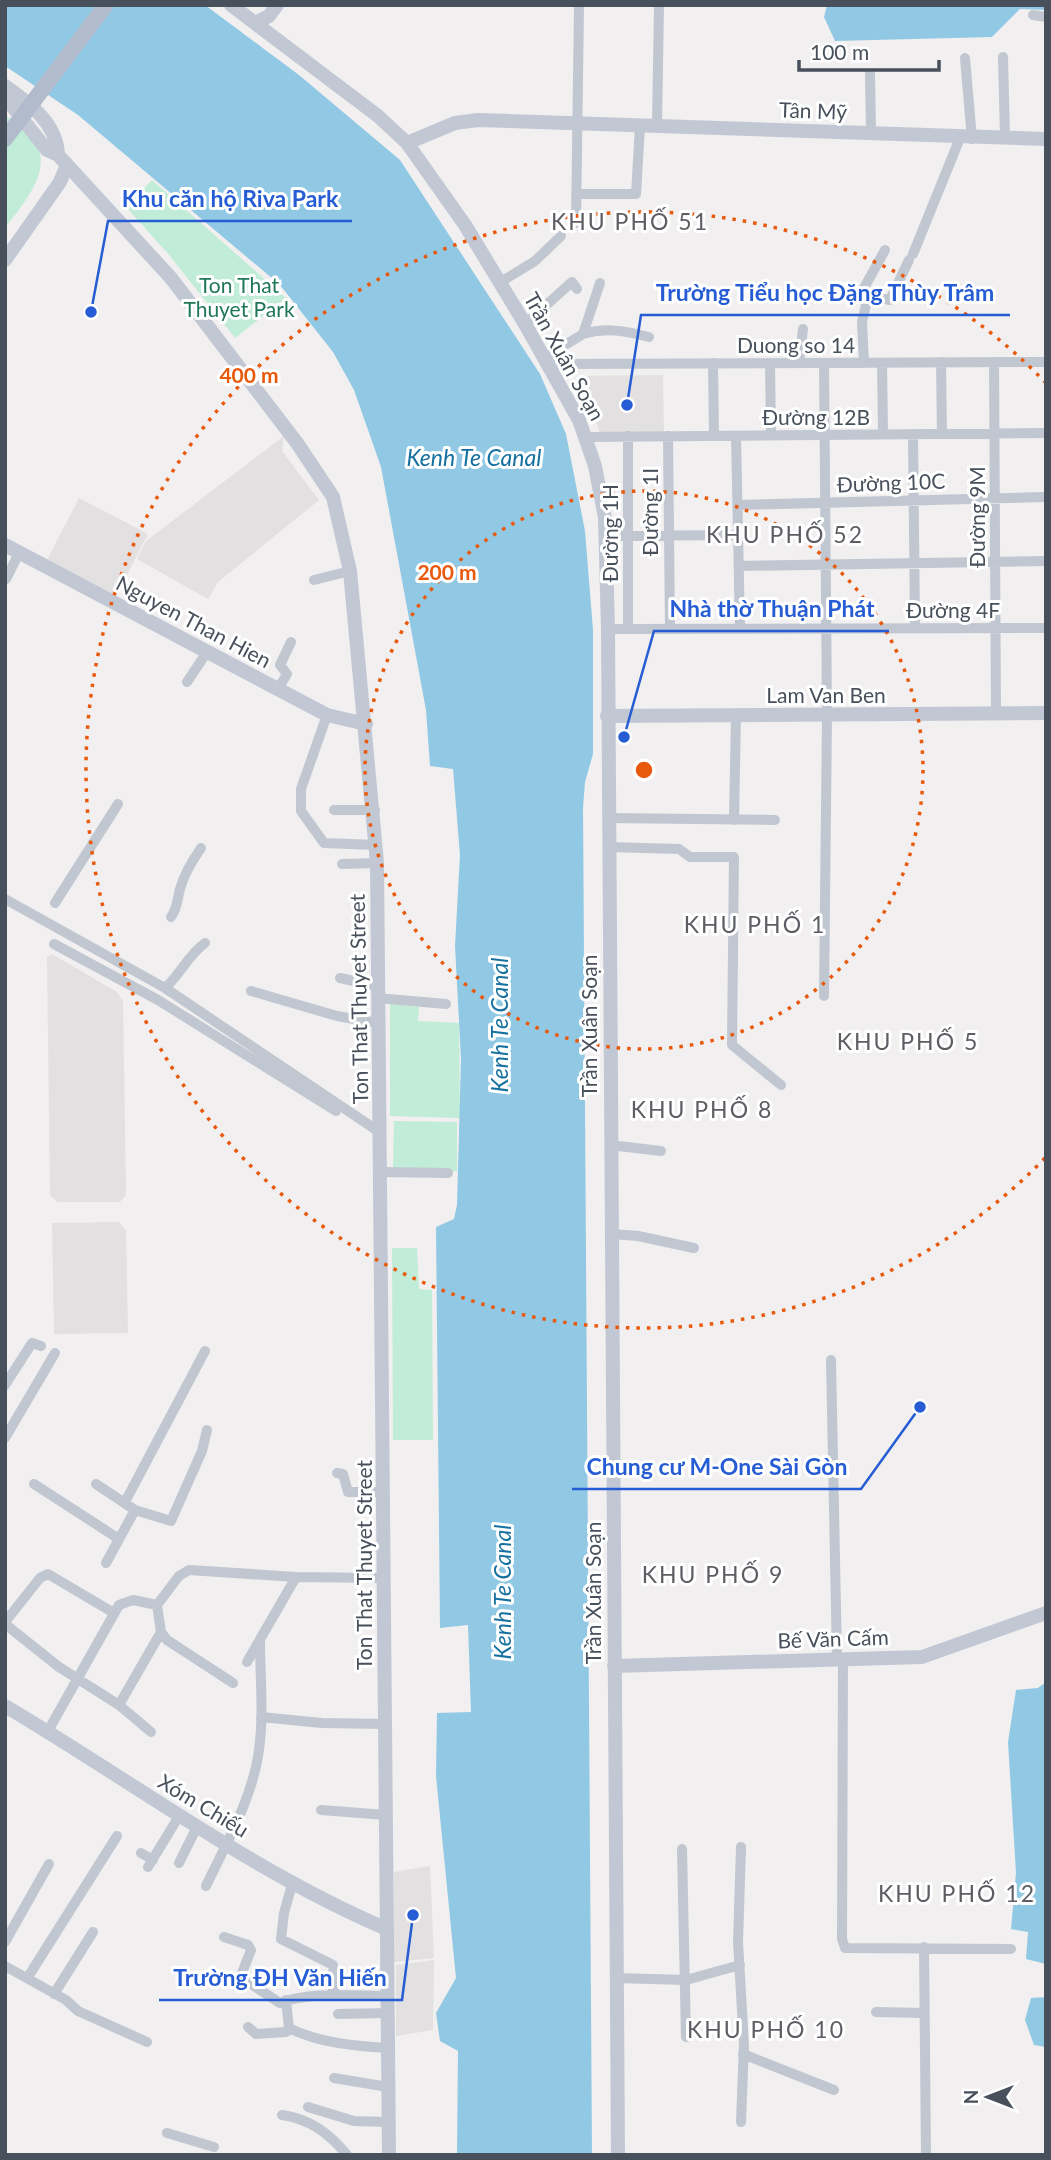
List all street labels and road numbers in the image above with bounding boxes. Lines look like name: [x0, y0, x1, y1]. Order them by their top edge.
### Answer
street label: Tân Mỹ: [779, 96, 848, 124]
street label: Trần Xuân Soạn: [519, 288, 611, 424]
street label: Duong so 14: [737, 332, 855, 357]
street label: Đường 12B: [762, 404, 870, 429]
street label: Đường 9M: [964, 466, 989, 568]
street label: Đường 1I: [637, 468, 662, 556]
street label: Đường 10C: [836, 468, 946, 496]
street label: Đường 1H: [597, 484, 622, 582]
street label: Nguyen Than Hien: [112, 570, 276, 672]
street label: Đường 4F: [906, 597, 1000, 622]
street label: Lam Van Ben: [766, 682, 886, 707]
street label: Ton That Thuyet Street: [344, 893, 372, 1104]
street label: Trần Xuân Soạn: [576, 955, 601, 1097]
street label: Ton That Thuyet Street: [351, 1459, 376, 1670]
street label: Trần Xuân Soạn: [580, 1522, 605, 1664]
street label: Bế Văn Cấm: [777, 1624, 889, 1652]
street label: Xóm Chiếu: [154, 1768, 254, 1842]

